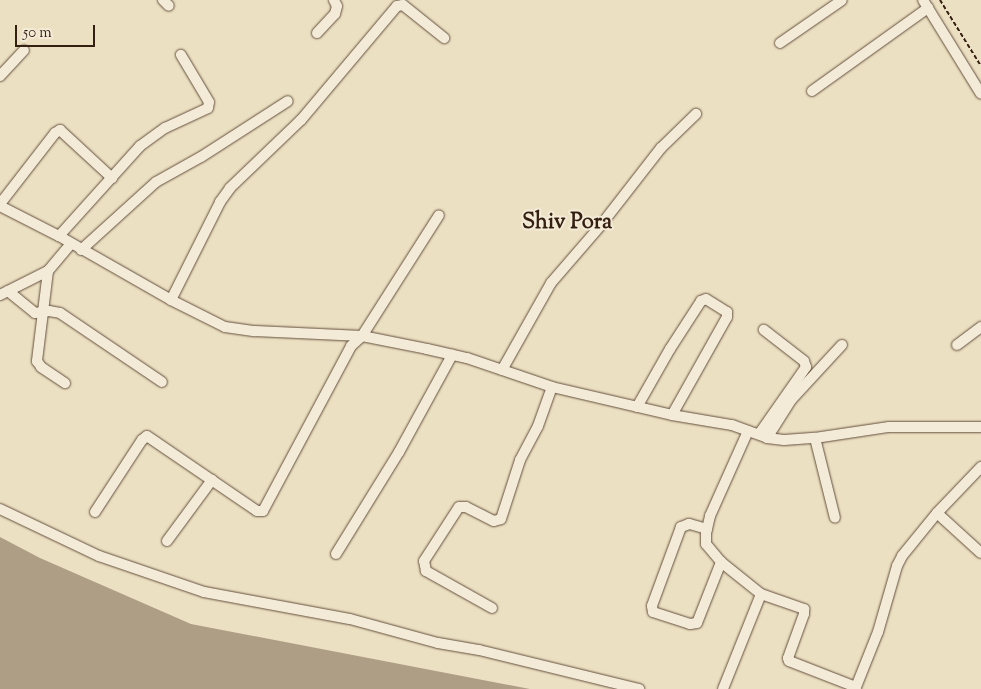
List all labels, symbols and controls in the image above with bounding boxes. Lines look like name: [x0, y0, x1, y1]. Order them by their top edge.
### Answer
scale bar: [18, 15, 98, 47]
text: 50 m: [23, 23, 52, 44]
district label: Shiv Pora: [522, 211, 612, 237]

